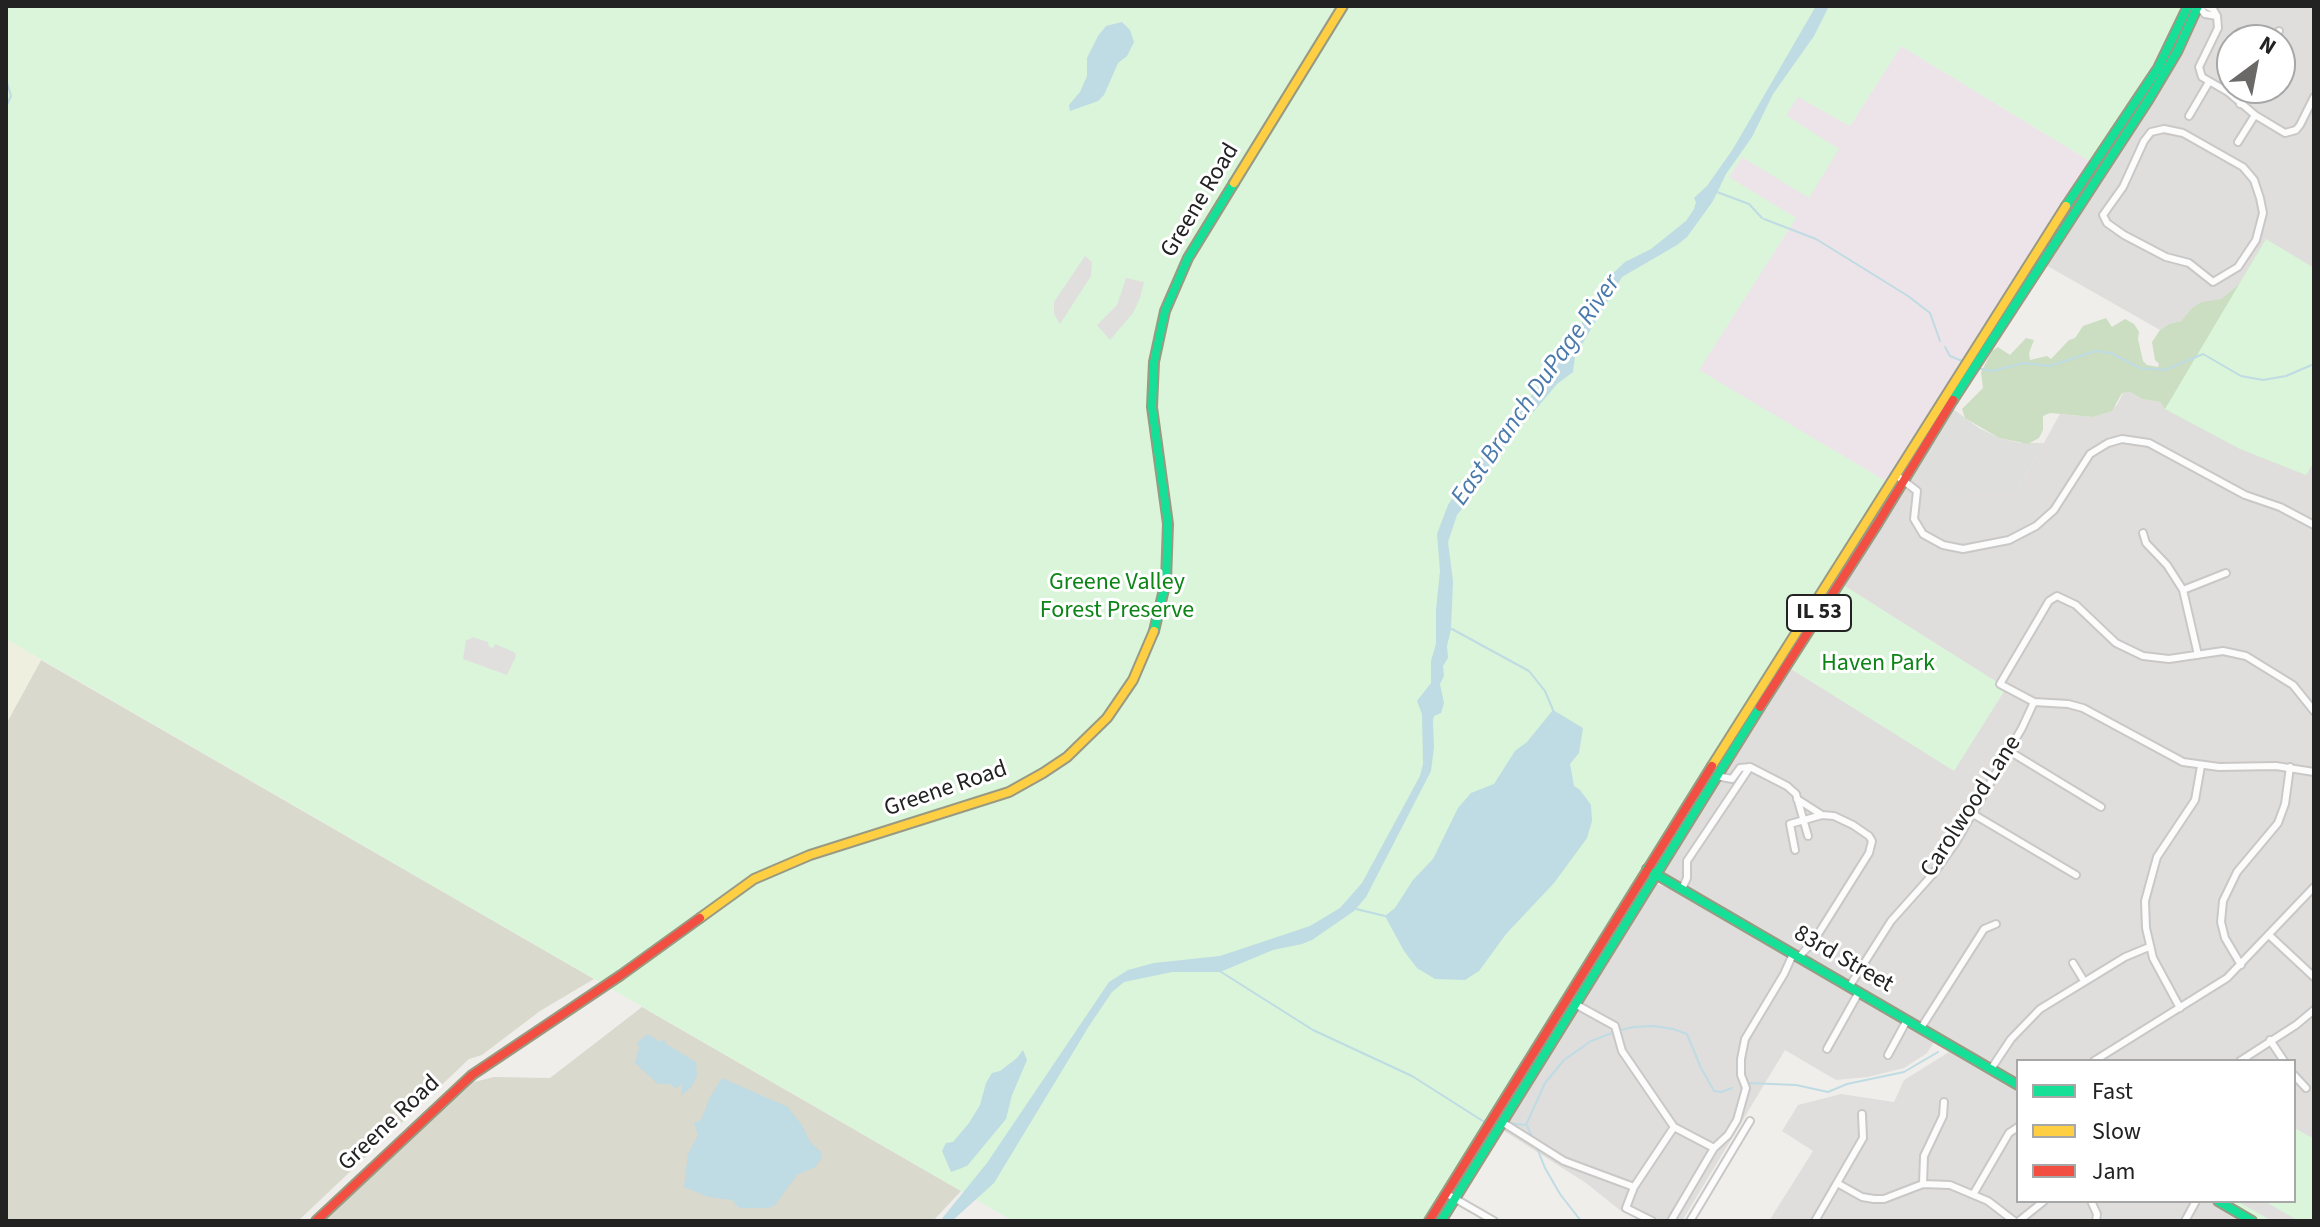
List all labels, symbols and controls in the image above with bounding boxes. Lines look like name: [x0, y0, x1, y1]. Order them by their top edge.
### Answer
north arrow: [2216, 24, 2296, 104]
text: N: [2253, 28, 2282, 63]
street label: Greene Road: [1156, 139, 1246, 263]
water label: East Branch DuPage River: [1446, 270, 1628, 512]
park label: Greene Valley Forest Preserve: [1040, 570, 1194, 626]
road number: IL 53: [1787, 595, 1851, 631]
park label: Haven Park: [1821, 651, 1935, 679]
street label: Carolwood Lane: [1916, 731, 2028, 883]
street label: Greene Road: [881, 756, 1011, 824]
street label: 83rd Street: [1788, 920, 1898, 1000]
legend: [2016, 1059, 2296, 1203]
street label: Greene Road: [333, 1070, 447, 1178]
text: Fast: [2092, 1074, 2133, 1109]
text: Slow: [2092, 1114, 2141, 1149]
text: Jam: [2092, 1154, 2136, 1189]

